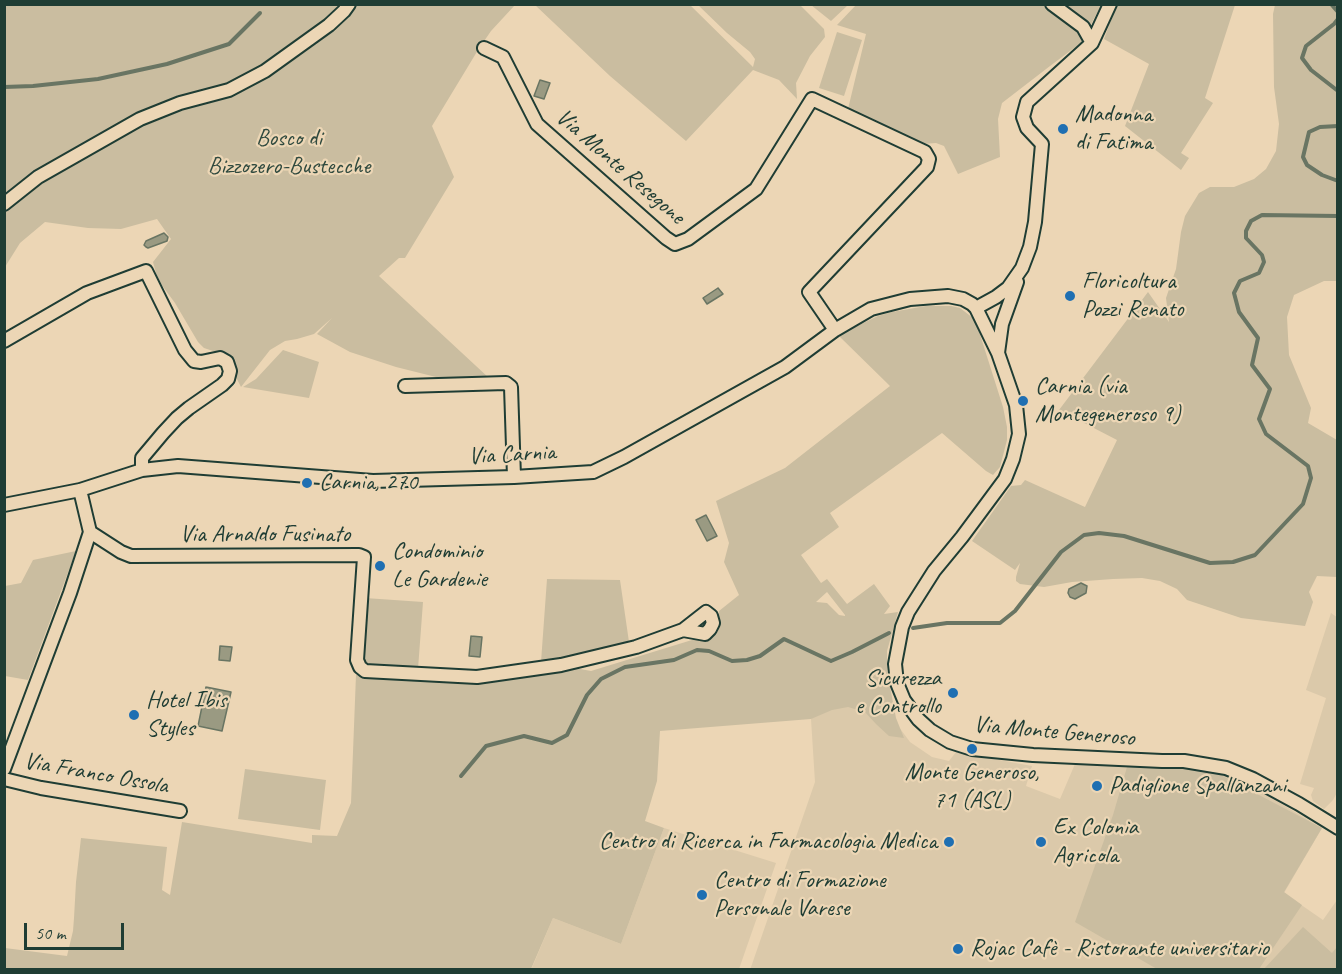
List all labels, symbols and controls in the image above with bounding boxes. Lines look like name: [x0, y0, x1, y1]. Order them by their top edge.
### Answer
place label: Madonna di Fatima: [1075, 101, 1152, 157]
street label: Via Monte Resegone: [549, 103, 691, 231]
marker: Madonna di Fatima: [1056, 122, 1070, 136]
park label: Bosco di Bizzozero-Bustecche: [208, 125, 370, 181]
place label: Floricoltura Pozzi Renato: [1082, 268, 1184, 324]
marker: Floricoltura Pozzi Renato: [1063, 289, 1077, 303]
place label: Carnia (via Montegeneroso 9): [1035, 373, 1181, 429]
marker: Carnia (via Montegeneroso 9): [1016, 394, 1030, 408]
street label: Via Carnia: [468, 438, 556, 472]
place label: Carnia, 270: [319, 469, 418, 497]
marker: Carnia, 270: [300, 476, 314, 490]
street label: Via Arnaldo Fusinato: [180, 521, 350, 549]
place label: Condominio Le Gardenie: [392, 538, 487, 594]
marker: Condominio Le Gardenie: [373, 559, 387, 573]
place label: Sicurezza e Controllo: [855, 665, 941, 721]
marker: Sicurezza e Controllo: [946, 686, 960, 700]
place label: Hotel Ibis Styles: [146, 687, 227, 743]
marker: Hotel Ibis Styles: [127, 708, 141, 722]
street label: Via Monte Generoso: [972, 711, 1136, 753]
marker: Monte Generoso, 71 (ASL): [965, 742, 979, 756]
street label: Via Franco Ossola: [22, 747, 170, 801]
place label: Monte Generoso, 71 (ASL): [905, 759, 1039, 815]
place label: Padiglione Spallanzani: [1109, 772, 1286, 800]
marker: Padiglione Spallanzani: [1090, 779, 1104, 793]
place label: Ex Colonia Agricola: [1053, 814, 1138, 870]
place label: Centro di Ricerca in Farmacologia Medica: [599, 828, 937, 856]
marker: Centro di Ricerca in Farmacologia Medica: [942, 835, 956, 849]
marker: Ex Colonia Agricola: [1034, 835, 1048, 849]
place label: Centro di Formazione Personale Varese: [714, 867, 885, 923]
marker: Centro di Formazione Personale Varese: [695, 888, 709, 902]
scale bar: [27, 911, 128, 949]
text: 50 m: [35, 922, 66, 944]
place label: Rojac Cafè - Ristorante universitario: [970, 935, 1269, 963]
marker: Rojac Cafè - Ristorante universitario: [951, 942, 965, 956]

